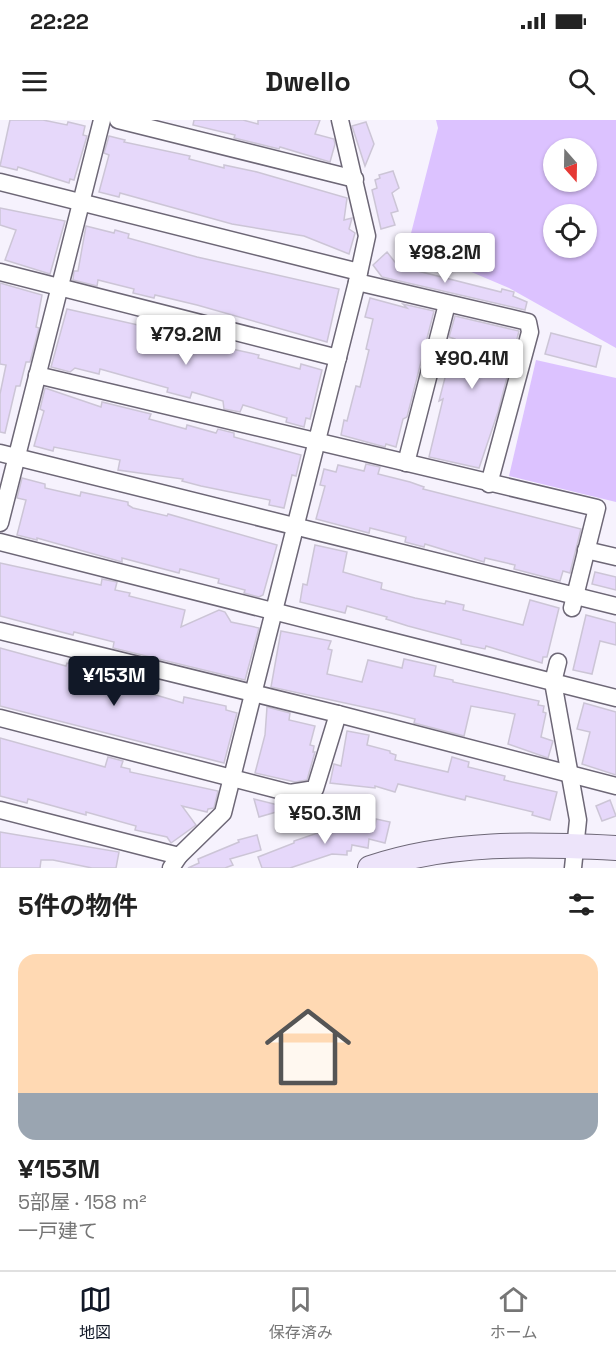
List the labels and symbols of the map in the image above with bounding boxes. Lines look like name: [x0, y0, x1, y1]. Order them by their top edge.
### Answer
north arrow: [543, 138, 597, 192]
pin: ¥98.2M: [396, 233, 494, 284]
pin: ¥79.2M: [137, 315, 235, 366]
pin: ¥90.4M: [423, 339, 521, 390]
pin: ¥153M: [72, 656, 156, 707]
pin: ¥50.3M: [276, 794, 374, 845]

